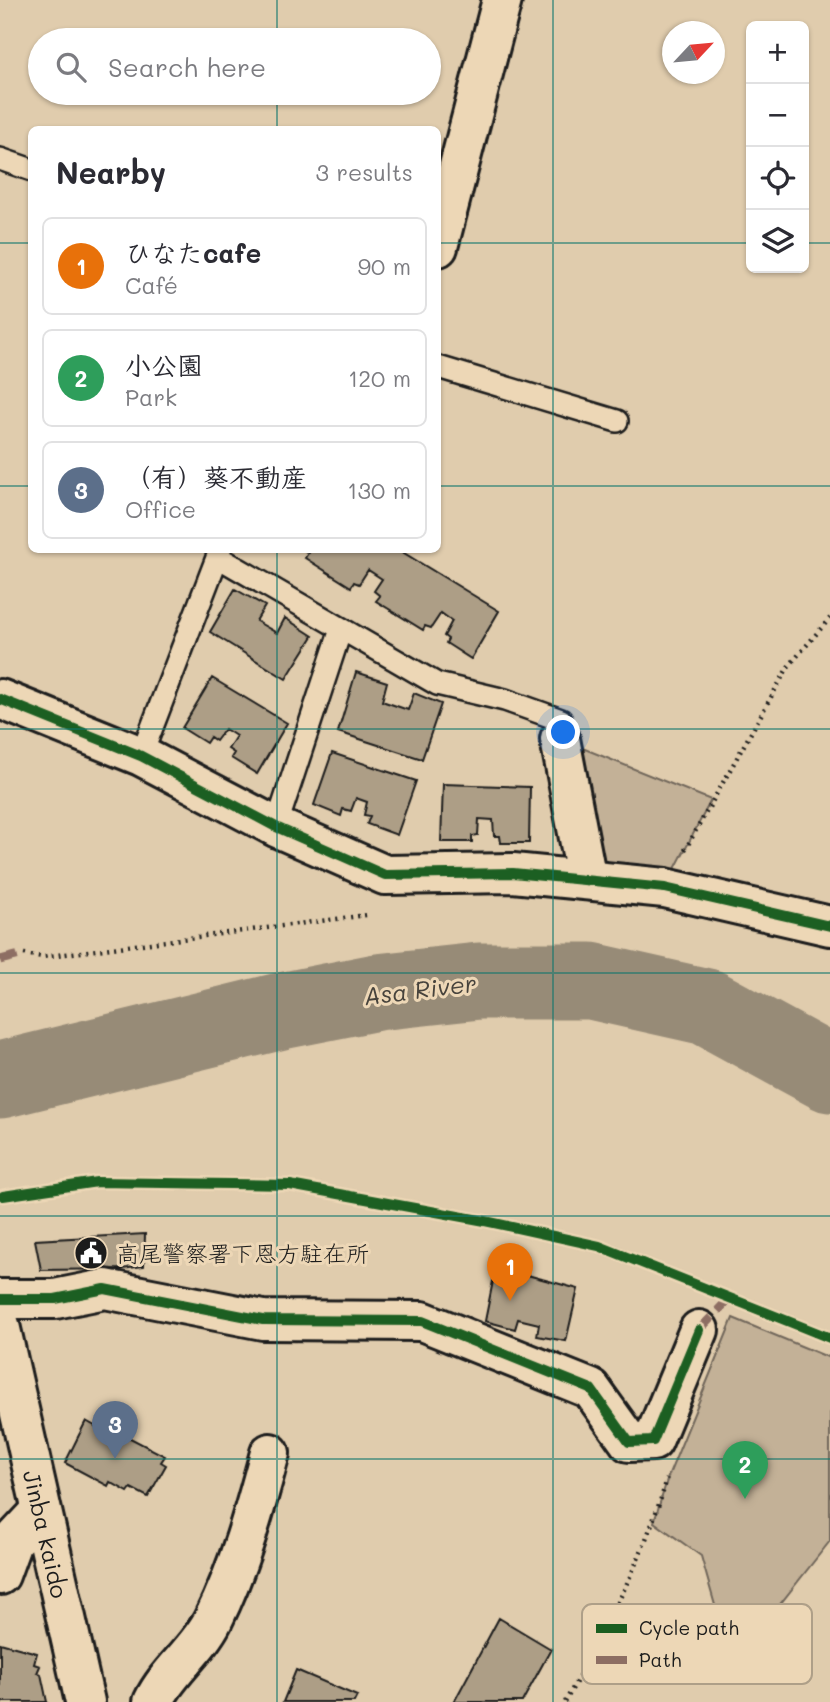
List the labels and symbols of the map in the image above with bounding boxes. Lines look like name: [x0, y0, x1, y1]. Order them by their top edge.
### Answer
north arrow: [662, 21, 725, 84]
your location: [546, 715, 580, 749]
water label: Asa River: [362, 967, 478, 1011]
public building icon: 高尾警察署下恩方駐在所: [72, 1234, 110, 1272]
place label: 高尾警察署下恩方駐在所: [116, 1238, 369, 1268]
pin: 1: [487, 1243, 533, 1301]
pin: 3: [92, 1401, 138, 1459]
pin: 2: [722, 1441, 768, 1499]
street label: Jinba kaido: [17, 1467, 75, 1601]
legend: [582, 1604, 812, 1684]
text: Cycle path: [639, 1615, 739, 1640]
text: Path: [639, 1647, 682, 1672]

